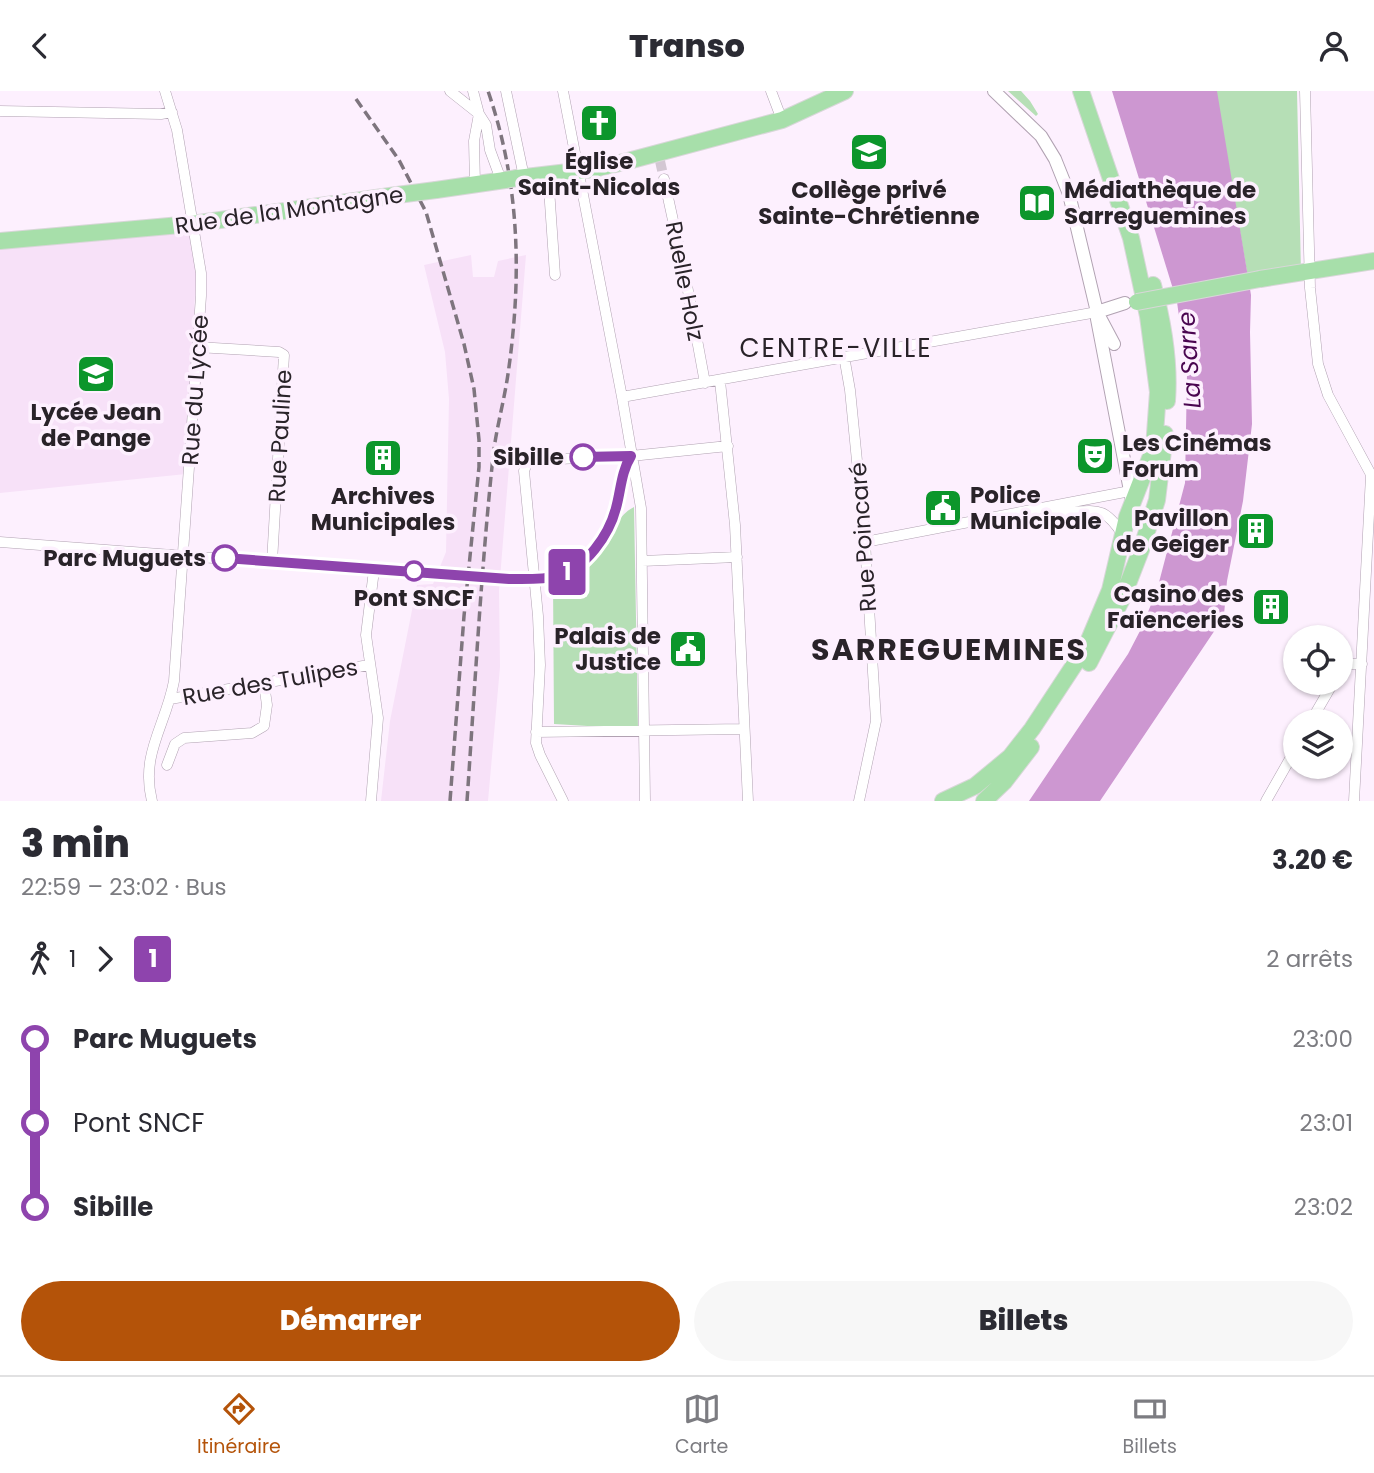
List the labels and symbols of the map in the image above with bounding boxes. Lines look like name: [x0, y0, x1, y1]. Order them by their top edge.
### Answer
church icon: Église Saint-Nicolas: [578, 102, 620, 144]
school or university icon: Collège privé Sainte-Chrétienne: [848, 131, 890, 173]
place label: Église Saint-Nicolas: [518, 145, 680, 203]
place label: Collège privé Sainte-Chrétienne: [758, 174, 980, 232]
place label: Médiathèque de Sarreguemines: [1064, 174, 1256, 232]
street label: Rue de la Montagne: [173, 178, 405, 242]
library icon: Médiathèque de Sarreguemines: [1016, 182, 1058, 224]
street label: Ruelle Holz: [658, 218, 712, 344]
water label: La Sarre: [1169, 310, 1209, 409]
street label: Rue du Lycée: [174, 314, 216, 466]
district label: CENTRE-VILLE: [739, 330, 933, 366]
school or university icon: Lycée Jean de Pange: [75, 353, 117, 395]
street label: Rue Pauline: [261, 369, 299, 503]
place label: Lycée Jean de Pange: [30, 396, 162, 454]
place label: Les Cinémas Forum: [1122, 427, 1272, 485]
theatre icon: Les Cinémas Forum: [1074, 435, 1116, 477]
building icon: Archives Municipales: [362, 437, 404, 479]
place label: Sibille: [493, 441, 564, 473]
marker: Sibille: [570, 444, 596, 470]
street label: Rue Poincaré: [842, 461, 884, 613]
place label: Police Municipale: [970, 479, 1102, 537]
place label: Archives Municipales: [311, 480, 455, 538]
public building icon: Police Municipale: [922, 487, 964, 529]
place label: Pavillon de Geiger: [1116, 502, 1229, 560]
building icon: Pavillon de Geiger: [1235, 510, 1277, 552]
place label: Parc Muguets: [43, 542, 206, 574]
marker: Parc Muguets: [212, 545, 238, 571]
line badge: 1: [544, 549, 590, 595]
marker: Pont SNCF: [404, 561, 424, 581]
place label: Casino des Faïenceries: [1107, 578, 1244, 636]
place label: Pont SNCF: [354, 582, 474, 614]
building icon: Casino des Faïenceries: [1250, 586, 1292, 628]
place label: Palais de Justice: [554, 620, 661, 678]
public building icon: Palais de Justice: [667, 628, 709, 670]
district label: SARREGUEMINES: [811, 628, 1087, 671]
street label: Rue des Tulipes: [180, 651, 360, 713]

